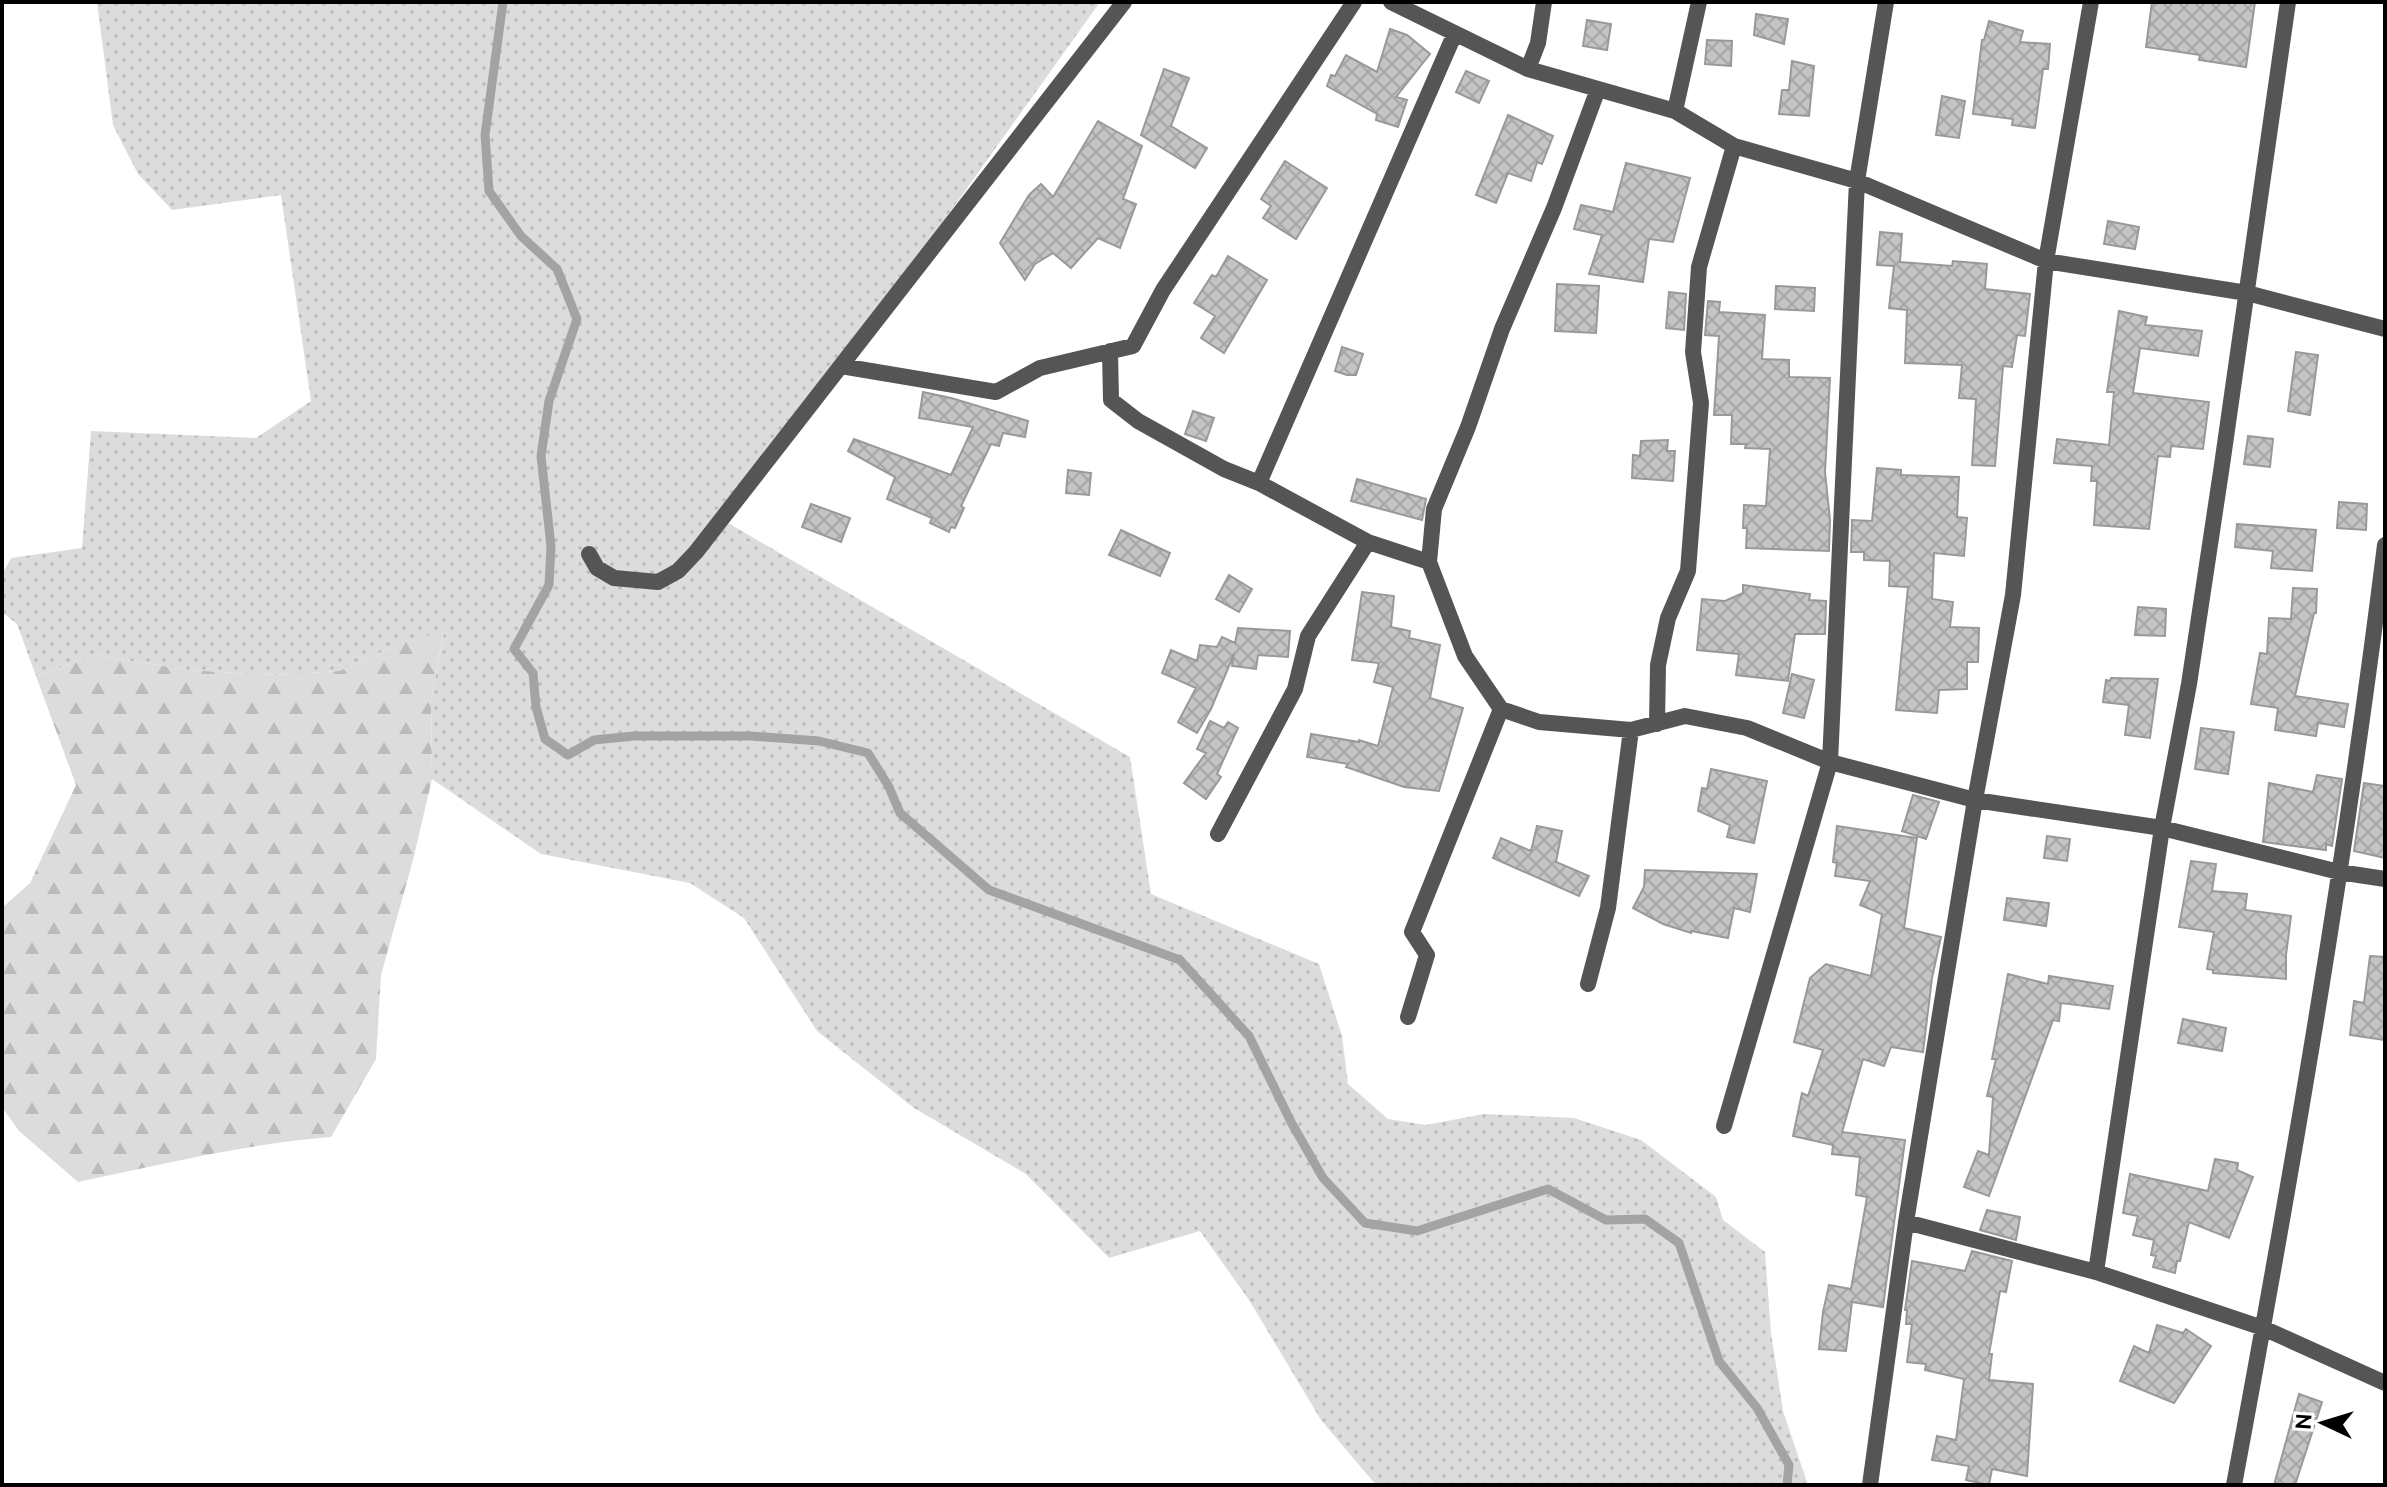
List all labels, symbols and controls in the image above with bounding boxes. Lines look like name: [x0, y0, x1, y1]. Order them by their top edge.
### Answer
north arrow: [2283, 1383, 2363, 1463]
text: N: [2290, 1413, 2316, 1431]

